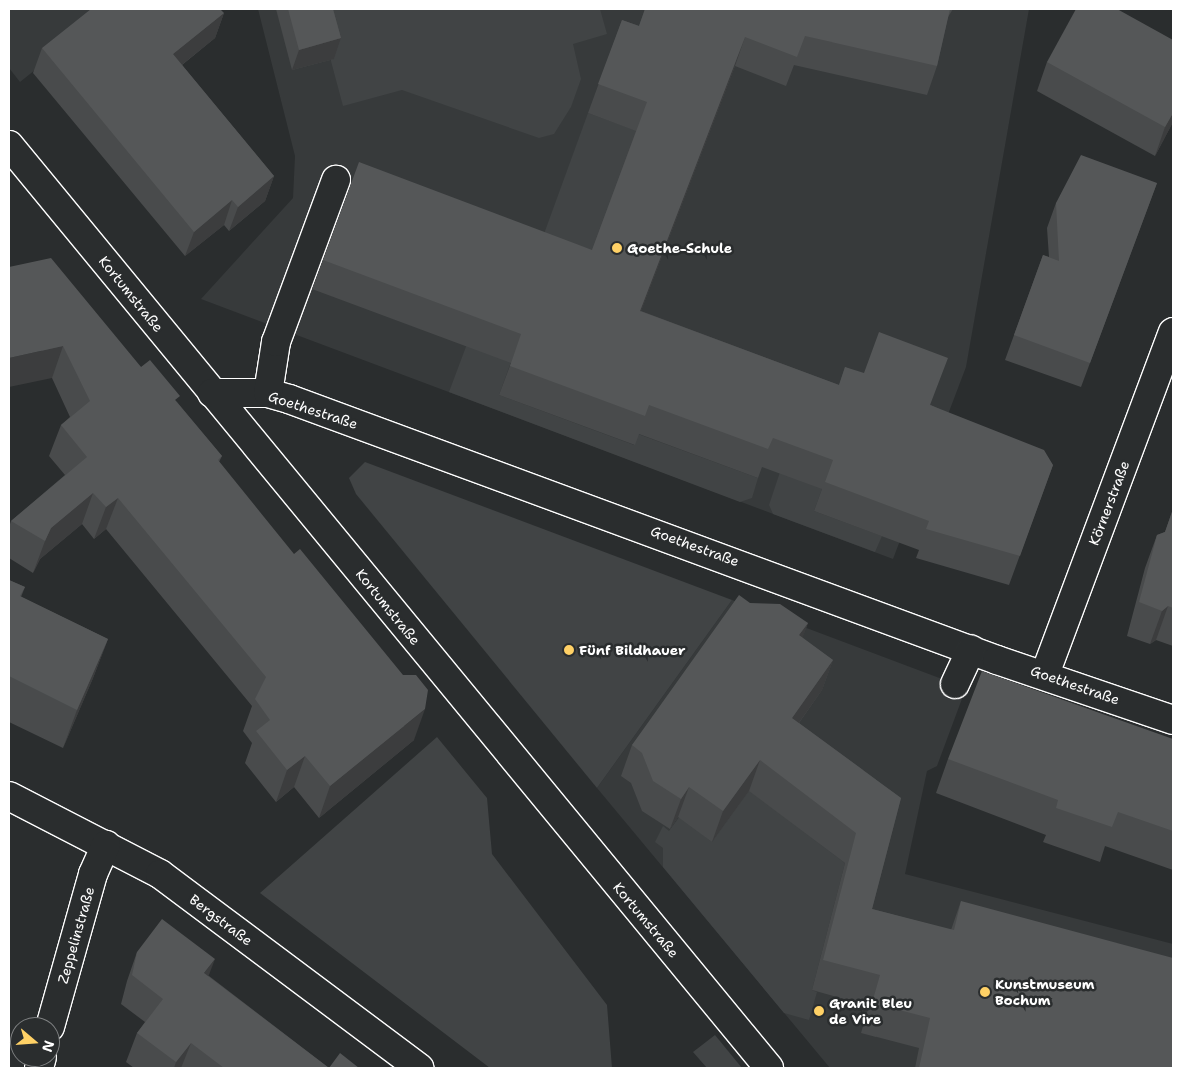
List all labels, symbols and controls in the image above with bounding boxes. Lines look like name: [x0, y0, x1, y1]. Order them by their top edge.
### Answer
place label: Goethe-Schule: [627, 240, 732, 256]
marker: Goethe-Schule: [611, 242, 623, 254]
street label: Kortumstraße: [95, 253, 167, 335]
street label: Goethestraße: [266, 388, 360, 432]
street label: Körnerstraße: [1085, 458, 1133, 548]
street label: Goethestraße: [648, 522, 742, 570]
street label: Kortumstraße: [352, 566, 424, 648]
place label: Fünf Bildhauer: [579, 642, 685, 658]
marker: Fünf Bildhauer: [563, 644, 575, 656]
street label: Goethestraße: [1028, 662, 1122, 708]
street label: Kortumstraße: [610, 879, 682, 961]
street label: Zeppelinstraße: [54, 885, 98, 985]
street label: Bergstraße: [186, 891, 256, 949]
place label: Kunstmuseum Bochum: [995, 976, 1095, 1009]
marker: Kunstmuseum Bochum: [979, 986, 991, 998]
place label: Granit Bleu de Vire: [829, 995, 912, 1028]
marker: Granit Bleu de Vire: [813, 1005, 825, 1017]
north arrow: [10, 1017, 60, 1067]
text: N: [38, 1038, 59, 1054]

